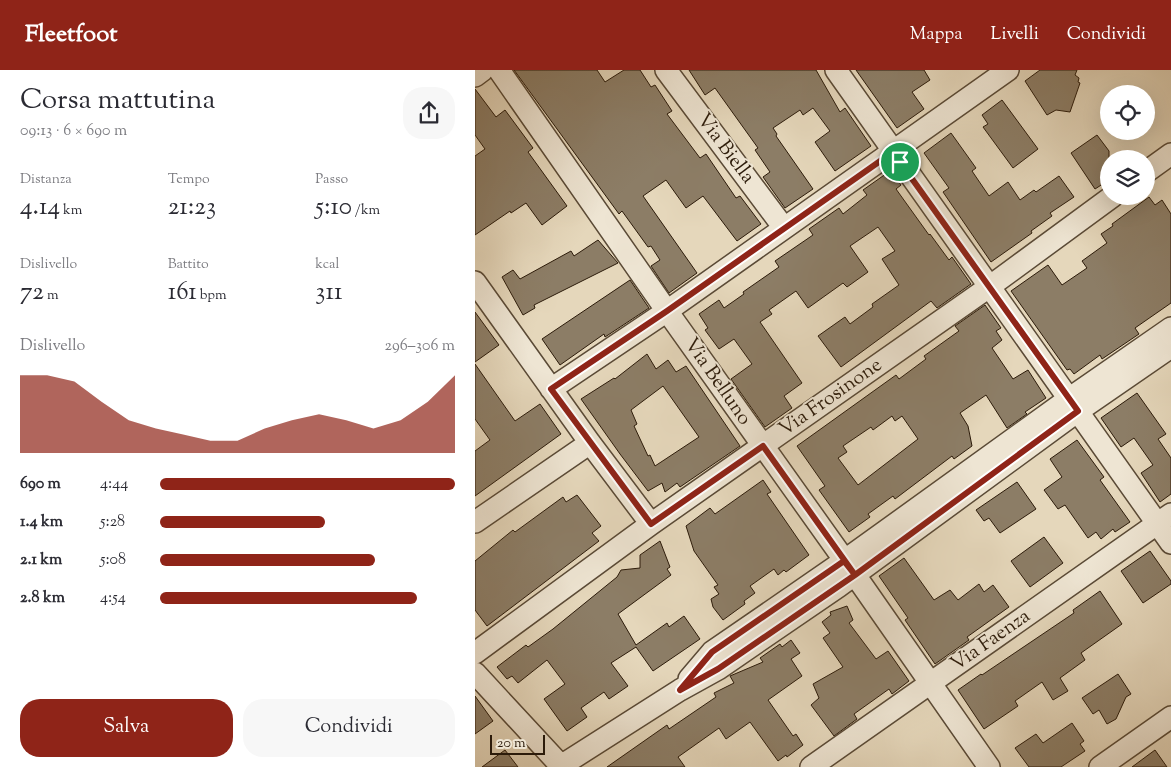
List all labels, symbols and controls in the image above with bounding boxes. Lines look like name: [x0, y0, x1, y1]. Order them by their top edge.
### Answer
text: Fleetfoot: [25, 18, 117, 52]
text: Mappa: [910, 22, 963, 48]
text: Livelli: [991, 22, 1039, 48]
text: Condividi: [1067, 22, 1146, 48]
text: Corsa mattutina: [20, 81, 216, 121]
map controls: [1100, 85, 1155, 205]
button: locate: [1100, 85, 1155, 140]
button: share: [403, 87, 455, 139]
street label: Via Biella: [689, 108, 761, 190]
text: 09:13 · 6 × 690 m: [20, 120, 127, 143]
pin: [879, 141, 921, 183]
icon: arrive: [886, 148, 914, 176]
button: layers: [1100, 150, 1155, 205]
text: Distanza: [20, 170, 72, 190]
text: Tempo: [168, 170, 210, 190]
text: Passo: [315, 170, 348, 190]
text: 4.14: [20, 190, 60, 226]
text: 21:23: [168, 190, 216, 226]
text: 5:10: [315, 190, 352, 226]
text: km: [60, 201, 82, 221]
text: /km: [352, 201, 380, 221]
text: Dislivello: [20, 255, 77, 275]
text: Battito: [168, 255, 209, 275]
text: kcal: [315, 255, 339, 275]
text: 72: [20, 275, 44, 311]
text: 161: [168, 275, 197, 311]
text: 311: [315, 275, 342, 311]
text: m: [44, 286, 59, 306]
text: bpm: [197, 286, 227, 306]
street label: Via Belluno: [676, 332, 758, 432]
text: Dislivello: [20, 335, 85, 358]
text: 296–306 m: [384, 335, 455, 358]
street label: Via Frosinone: [773, 352, 889, 444]
text: 690 m: [20, 473, 61, 496]
text: 4:44: [100, 473, 128, 496]
text: 1.4 km: [20, 511, 63, 534]
text: 5:28: [100, 511, 125, 534]
text: 2.1 km: [20, 549, 62, 572]
text: 5:08: [100, 549, 126, 572]
text: 2.8 km: [20, 587, 65, 610]
text: 4:54: [100, 587, 126, 610]
street label: Via Faenza: [945, 603, 1037, 679]
button: Salva: [20, 699, 233, 757]
button: Condividi: [243, 699, 455, 757]
scale bar: [490, 732, 545, 755]
text: 20 m: [497, 734, 526, 754]

